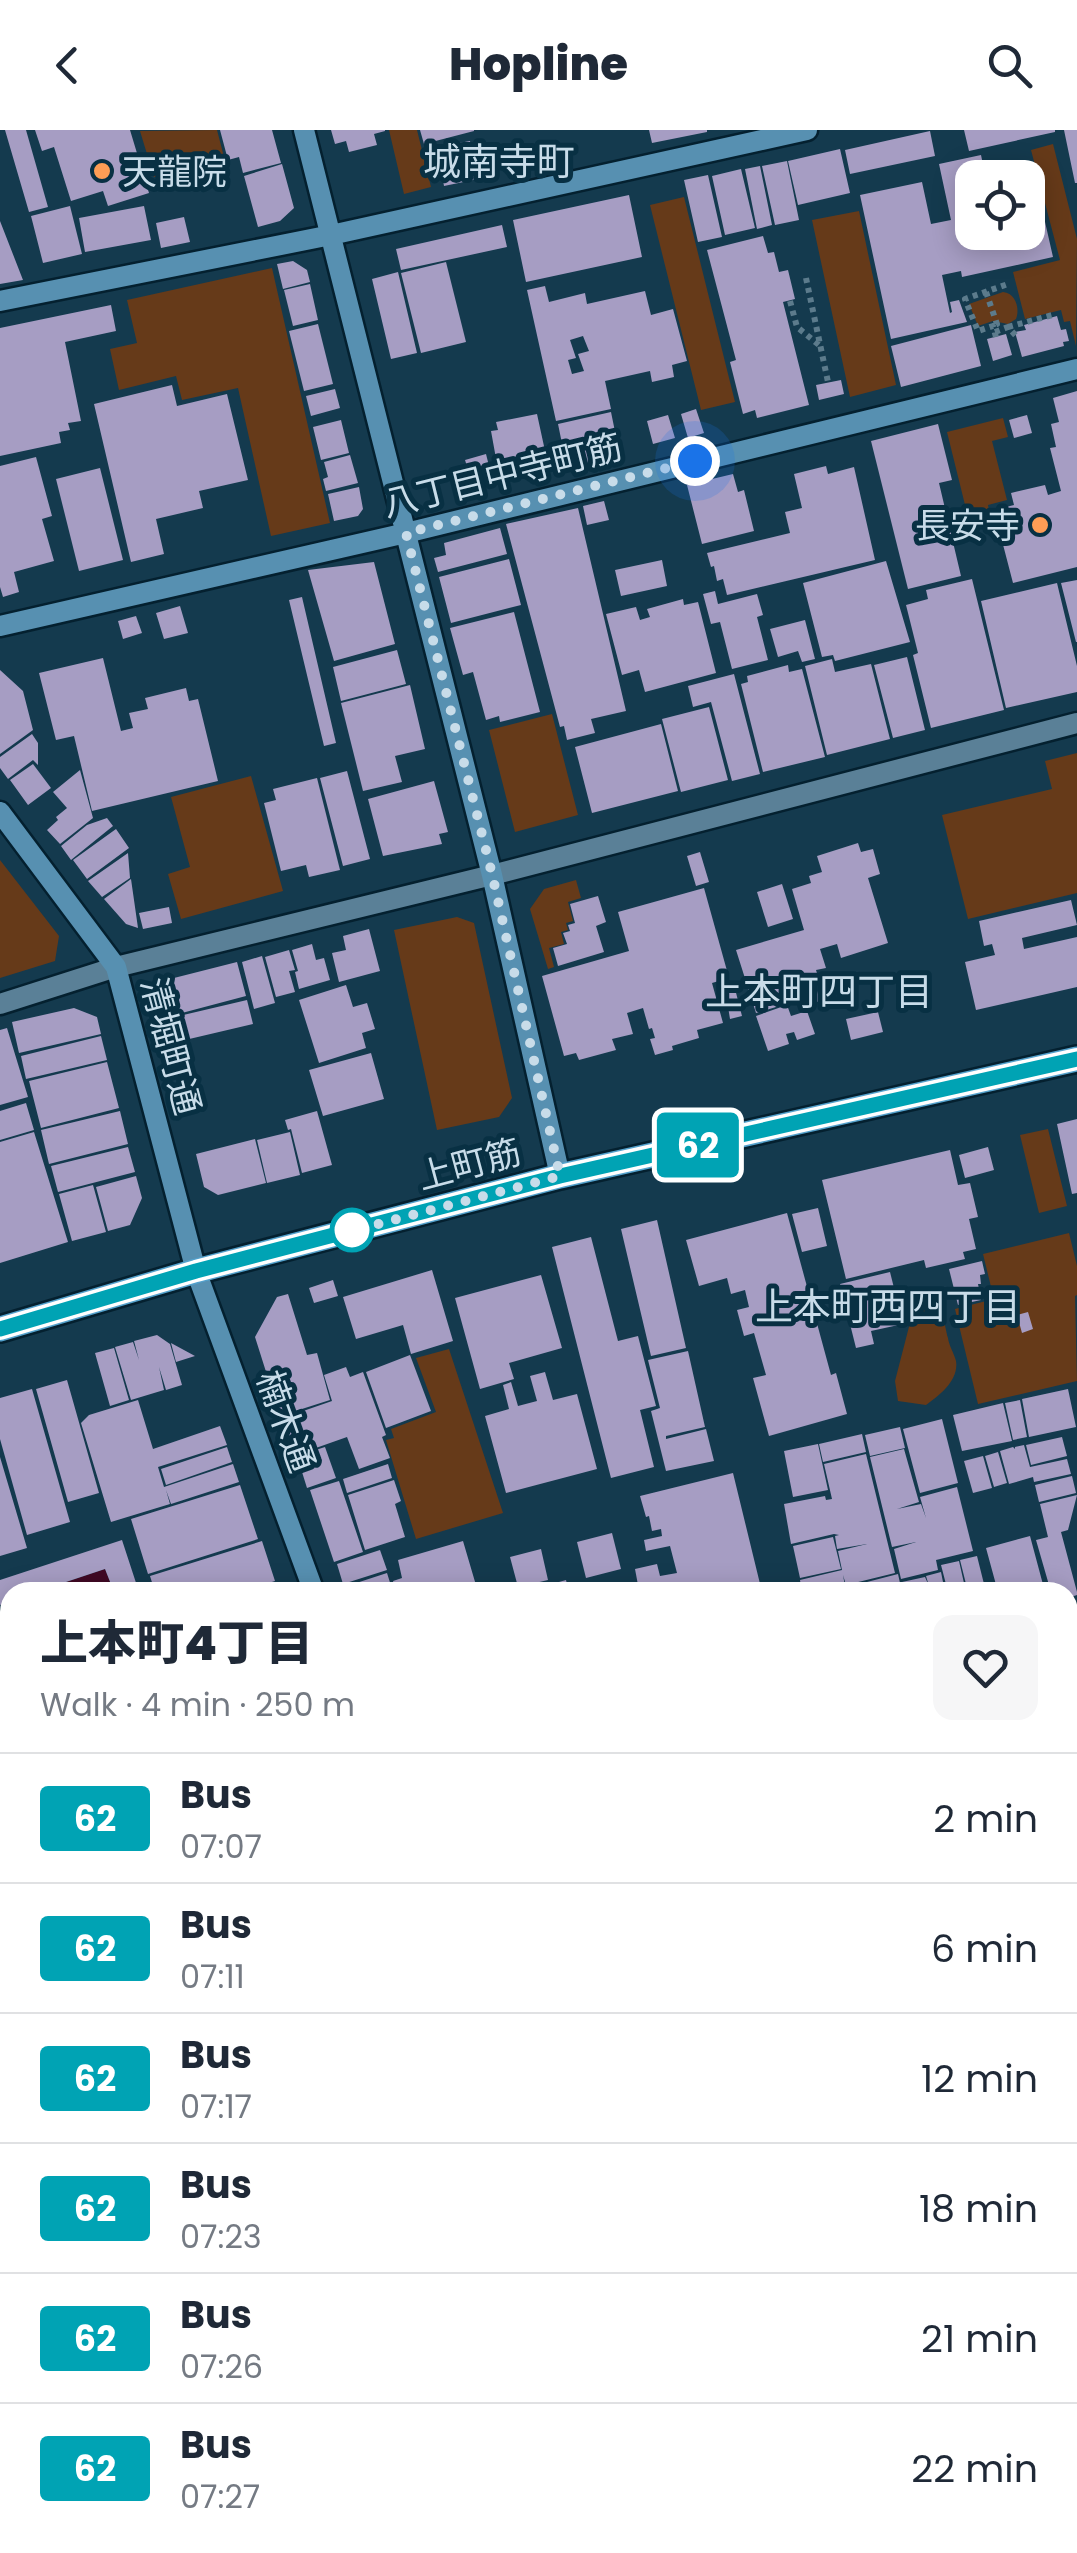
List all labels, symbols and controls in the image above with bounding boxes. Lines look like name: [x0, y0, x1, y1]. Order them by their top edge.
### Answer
text: Hopline: [449, 33, 628, 96]
icon: back: [40, 38, 95, 93]
icon: search: [982, 38, 1037, 93]
district label: 城南寺町: [423, 135, 575, 188]
place label: 天龍院: [122, 147, 227, 196]
marker: 天龍院: [91, 160, 113, 182]
map controls: [955, 160, 1045, 250]
button: locate: [955, 160, 1045, 250]
street label: 八丁目中寺町筋: [377, 422, 627, 528]
your location: [670, 436, 720, 486]
place label: 長安寺: [915, 501, 1020, 550]
marker: 長安寺: [1029, 514, 1051, 536]
district label: 上本町四丁目: [705, 965, 933, 1018]
street label: 清堀町通: [129, 972, 213, 1120]
line badge: 62: [653, 1112, 743, 1178]
text: 62: [677, 1121, 719, 1170]
street label: 上町筋: [412, 1127, 526, 1201]
unlabelled marker: [331, 1209, 373, 1251]
district label: 上本町西四丁目: [755, 1280, 1021, 1333]
street label: 楠木通: [245, 1363, 327, 1479]
text: 上本町4丁目: [40, 1610, 313, 1677]
button: heart: [933, 1615, 1038, 1720]
text: Walk · 4 min · 250 m: [40, 1682, 355, 1727]
text: Bus: [180, 1768, 252, 1821]
text: 2 min: [933, 1792, 1038, 1845]
text: 62: [74, 1794, 116, 1843]
text: 07:07: [180, 1824, 262, 1869]
text: Bus: [180, 1898, 252, 1951]
text: 6 min: [931, 1922, 1038, 1975]
text: 62: [74, 1924, 116, 1973]
text: 07:11: [180, 1954, 245, 1999]
text: Bus: [180, 2028, 252, 2081]
text: 12 min: [921, 2052, 1038, 2105]
text: 62: [74, 2054, 116, 2103]
text: 07:17: [180, 2084, 252, 2129]
text: Bus: [180, 2158, 252, 2211]
text: 18 min: [919, 2182, 1038, 2235]
text: 62: [74, 2184, 116, 2233]
text: 07:23: [180, 2214, 262, 2259]
text: Bus: [180, 2288, 252, 2341]
text: 21 min: [921, 2312, 1038, 2365]
text: 62: [74, 2314, 116, 2363]
text: 07:26: [180, 2344, 263, 2389]
text: Bus: [180, 2418, 252, 2471]
text: 22 min: [911, 2442, 1038, 2495]
text: 62: [74, 2444, 116, 2493]
text: 07:27: [180, 2474, 260, 2519]

